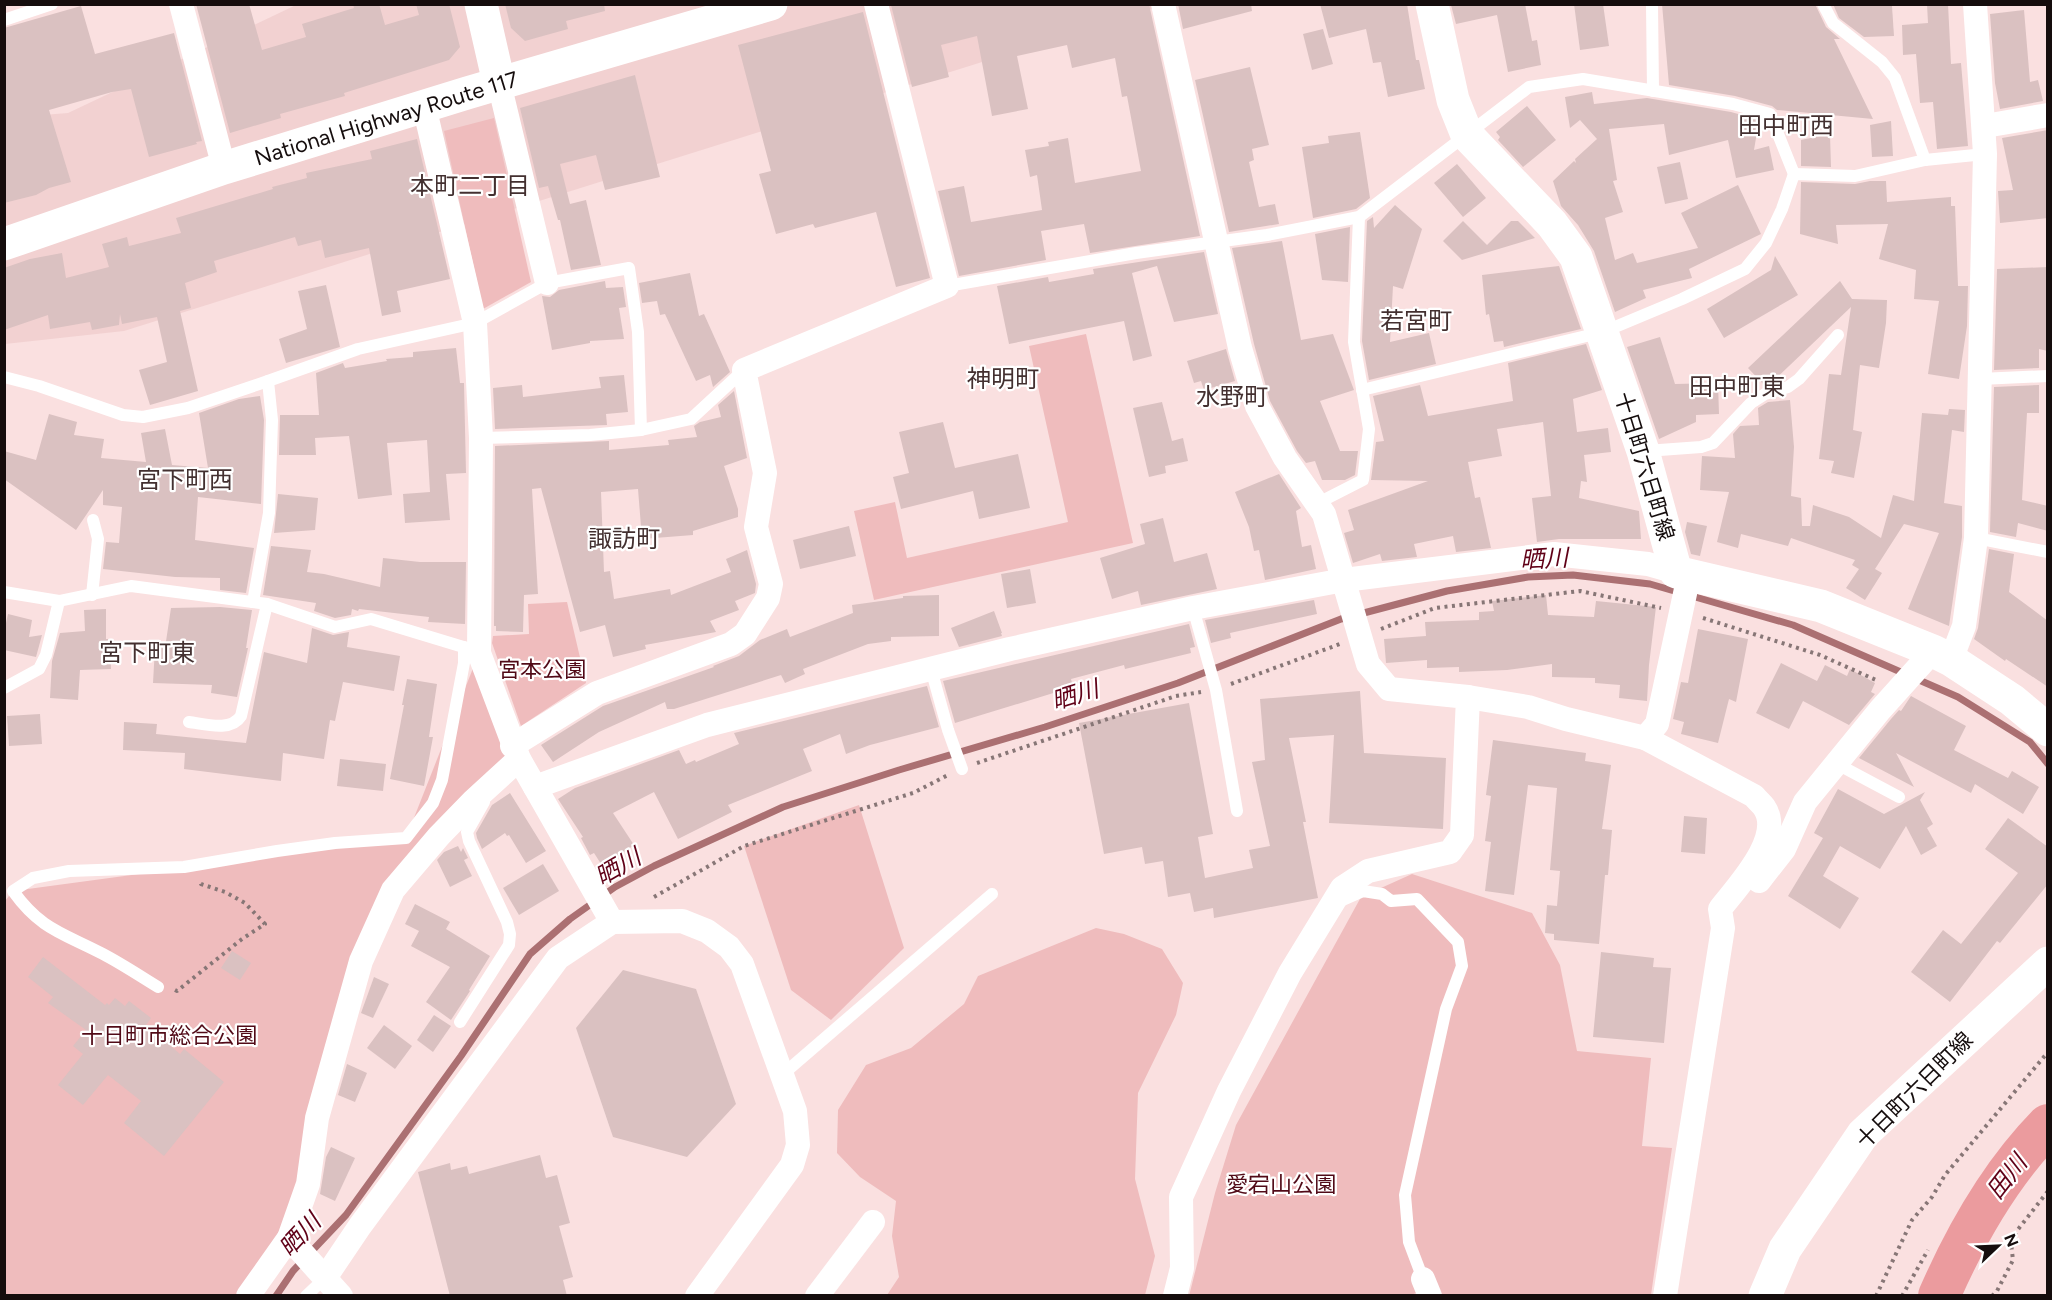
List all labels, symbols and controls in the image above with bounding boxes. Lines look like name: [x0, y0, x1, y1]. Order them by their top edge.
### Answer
street label: National Highway Route 117: [251, 65, 521, 172]
district label: 田中町西: [1738, 111, 1834, 140]
district label: 本町二丁目: [410, 171, 530, 200]
district label: 若宮町: [1380, 306, 1452, 335]
district label: 神明町: [967, 364, 1039, 393]
district label: 田中町東: [1689, 372, 1785, 401]
district label: 水野町: [1196, 382, 1268, 411]
street label: 十日町六日町線: [1609, 389, 1680, 544]
district label: 宮下町西: [137, 465, 233, 494]
district label: 諏訪町: [588, 524, 660, 553]
water label: 晒川: [1519, 543, 1572, 574]
district label: 宮下町東: [99, 638, 195, 667]
park label: 宮本公園: [498, 656, 586, 683]
water label: 晒川: [1048, 673, 1105, 715]
water label: 晒川: [590, 841, 648, 891]
park label: 十日町市総合公園: [81, 1022, 257, 1049]
street label: 十日町六日町線: [1850, 1026, 1978, 1154]
water label: 田川: [1980, 1146, 2035, 1205]
park label: 愛宕山公園: [1226, 1171, 1336, 1198]
water label: 晒川: [273, 1205, 329, 1262]
north arrow: [1968, 1216, 2028, 1276]
text: N: [2000, 1231, 2023, 1250]

